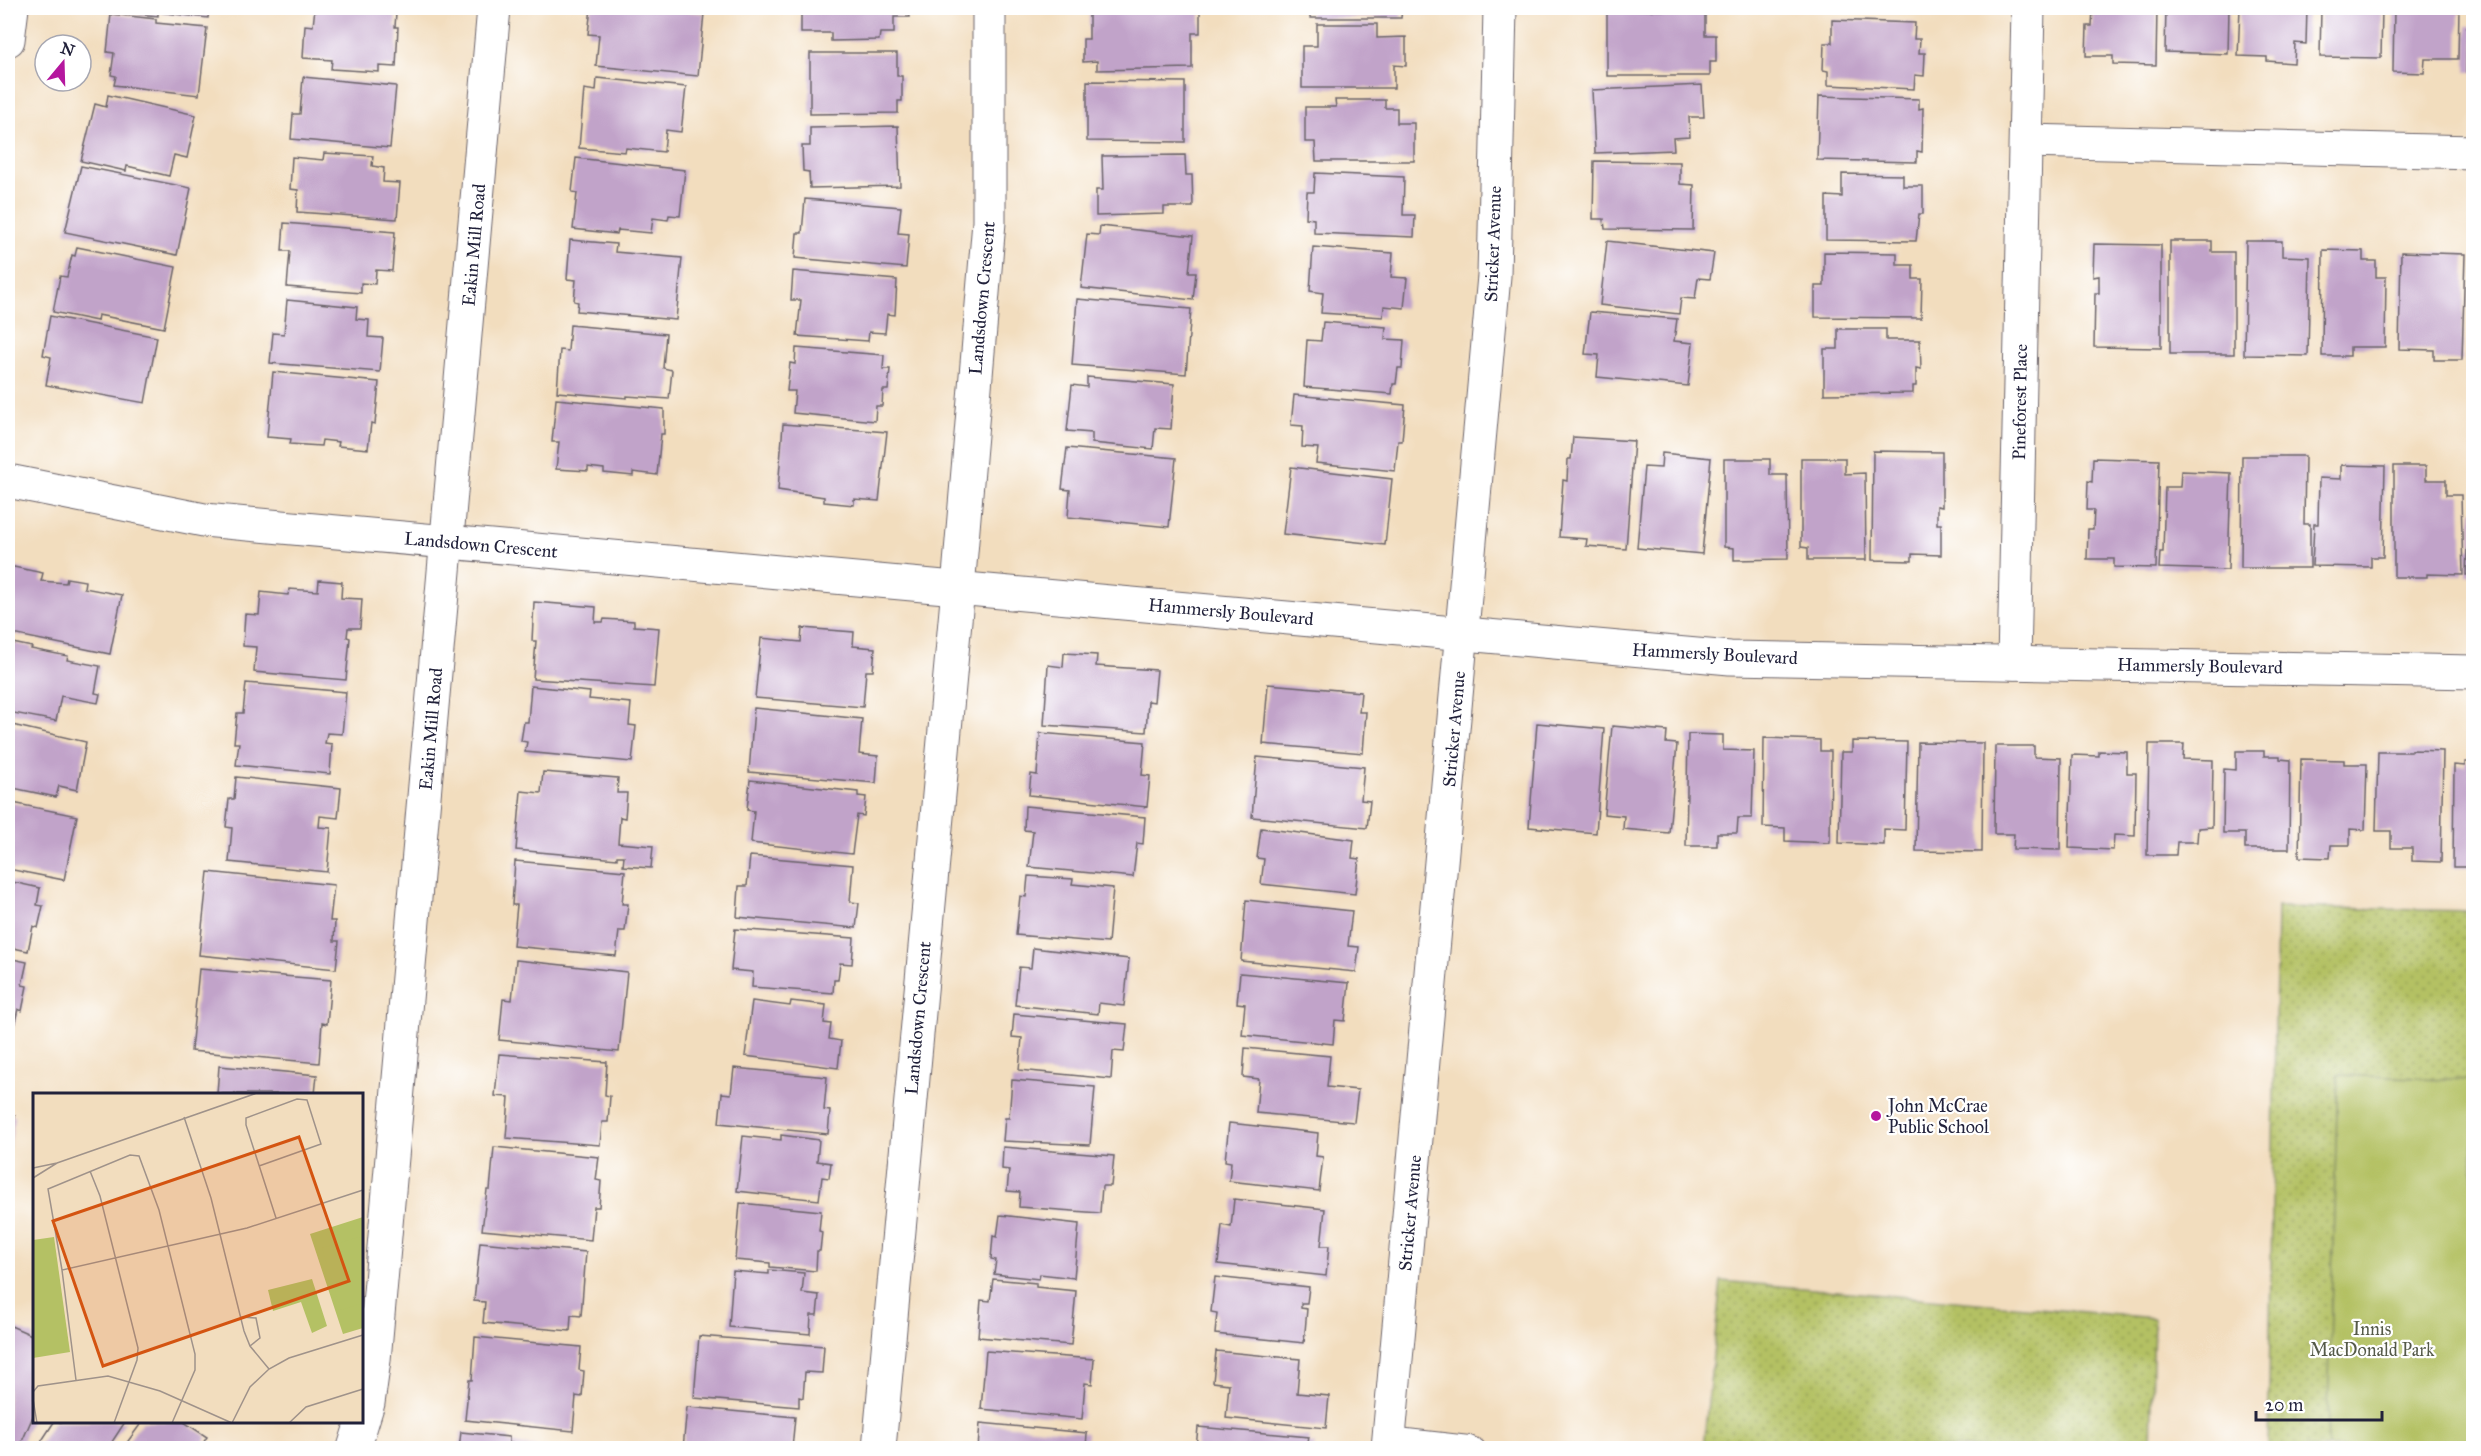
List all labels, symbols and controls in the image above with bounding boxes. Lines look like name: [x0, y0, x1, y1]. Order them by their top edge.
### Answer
north arrow: [33, 33, 93, 93]
text: N: [58, 38, 78, 61]
street label: Eakin Mill Road: [458, 183, 490, 307]
street label: Stricker Avenue: [1480, 185, 1506, 303]
street label: Landsdown Crescent: [964, 220, 1000, 376]
street label: Pineforest Place: [2008, 344, 2032, 460]
street label: Landsdown Crescent: [403, 527, 559, 563]
street label: Hammersly Boulevard: [1147, 594, 1315, 630]
street label: Hammersly Boulevard: [1632, 639, 1798, 669]
street label: Hammersly Boulevard: [2117, 654, 2283, 678]
street label: Eakin Mill Road: [415, 667, 447, 791]
street label: Stricker Avenue: [1438, 670, 1470, 788]
street label: Landsdown Crescent: [900, 940, 936, 1096]
inset map: [33, 1093, 363, 1423]
place label: John McCrae Public School: [1886, 1095, 1989, 1138]
marker: John McCrae Public School: [1869, 1109, 1883, 1123]
street label: Stricker Avenue: [1394, 1154, 1426, 1272]
park label: Innis MacDonald Park: [2310, 1318, 2435, 1361]
scale bar: [2256, 1384, 2382, 1422]
text: 20 m: [2265, 1394, 2303, 1416]

